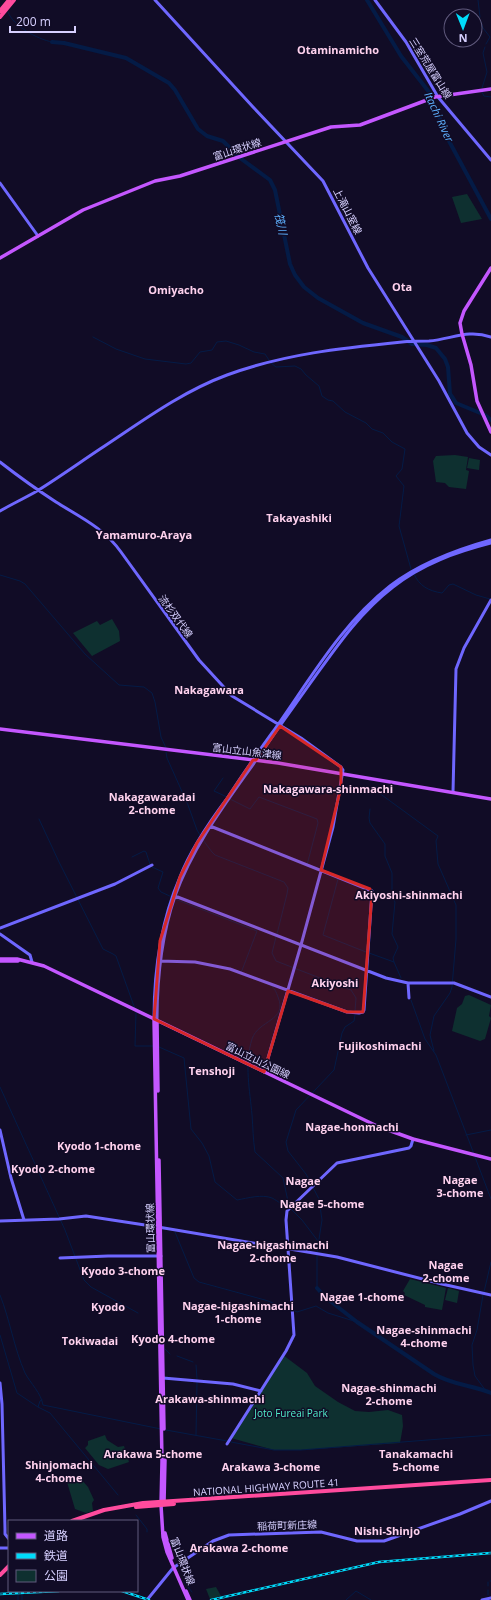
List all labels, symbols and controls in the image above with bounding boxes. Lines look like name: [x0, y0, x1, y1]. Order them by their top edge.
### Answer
scale bar: [10, 8, 75, 34]
north arrow: [443, 8, 483, 48]
text: 200 m: [16, 13, 51, 30]
text: N: [459, 31, 468, 46]
street label: 三室荒屋富山線: [407, 35, 455, 101]
district label: Otaminamicho: [297, 42, 379, 57]
water label: Itachi River: [421, 89, 458, 145]
street label: 富山環状線: [211, 135, 263, 163]
street label: 上滝山室線: [330, 186, 366, 236]
water label: 筏川: [272, 212, 291, 237]
district label: Ota: [392, 279, 412, 294]
district label: Omiyacho: [148, 282, 204, 297]
district label: Takayashiki: [266, 510, 332, 525]
district label: Yamamuro-Araya: [96, 527, 192, 542]
street label: 流杉双代線: [156, 592, 196, 640]
district label: Nakagawara: [174, 682, 244, 697]
street label: 富山立山魚津線: [211, 740, 283, 762]
district label: Nakagawara-shinmachi: [263, 781, 393, 796]
district label: Nakagawaradai 2-chome: [109, 789, 195, 817]
district label: Akiyoshi-shinmachi: [355, 887, 463, 902]
district label: Akiyoshi: [312, 975, 358, 990]
street label: 富山立山公園線: [223, 1038, 293, 1082]
district label: Fujikoshimachi: [338, 1038, 422, 1053]
district label: Tenshoji: [189, 1063, 235, 1078]
district label: Nagae-honmachi: [305, 1119, 399, 1134]
district label: Kyodo 1-chome: [57, 1138, 141, 1153]
district label: Kyodo 2-chome: [11, 1161, 95, 1176]
district label: Nagae 3-chome: [437, 1172, 484, 1200]
district label: Nagae: [286, 1173, 321, 1188]
district label: Nagae 5-chome: [280, 1196, 365, 1211]
street label: 富山環状線: [143, 1203, 157, 1253]
district label: Nagae-higashimachi 2-chome: [217, 1237, 329, 1265]
district label: Nagae 2-chome: [423, 1257, 470, 1285]
district label: Kyodo 3-chome: [81, 1263, 165, 1278]
district label: Nagae 1-chome: [320, 1289, 405, 1304]
district label: Nagae-higashimachi 1-chome: [182, 1298, 294, 1326]
district label: Kyodo: [91, 1299, 125, 1314]
district label: Nagae-shinmachi 4-chome: [376, 1322, 472, 1350]
district label: Kyodo 4-chome: [131, 1331, 215, 1346]
district label: Tokiwadai: [62, 1333, 118, 1348]
district label: Nagae-shinmachi 2-chome: [341, 1380, 437, 1408]
district label: Arakawa-shinmachi: [155, 1391, 265, 1406]
park label: Joto Fureai Park: [253, 1406, 328, 1420]
district label: Arakawa 5-chome: [104, 1446, 203, 1461]
district label: Tanakamachi 5-chome: [379, 1446, 453, 1474]
district label: Shinjomachi 4-chome: [25, 1457, 93, 1485]
district label: Arakawa 3-chome: [222, 1459, 321, 1474]
street label: NATIONAL HIGHWAY ROUTE 41: [192, 1475, 340, 1499]
street label: 稲荷町新庄線: [257, 1517, 317, 1533]
legend: [8, 1520, 138, 1592]
district label: Nishi-Shinjo: [354, 1523, 420, 1538]
text: 道路: [44, 1527, 68, 1544]
street label: 富山環状線: [168, 1535, 198, 1587]
district label: Arakawa 2-chome: [190, 1540, 289, 1555]
text: 鉄道: [44, 1547, 68, 1564]
text: 公園: [44, 1567, 68, 1584]

